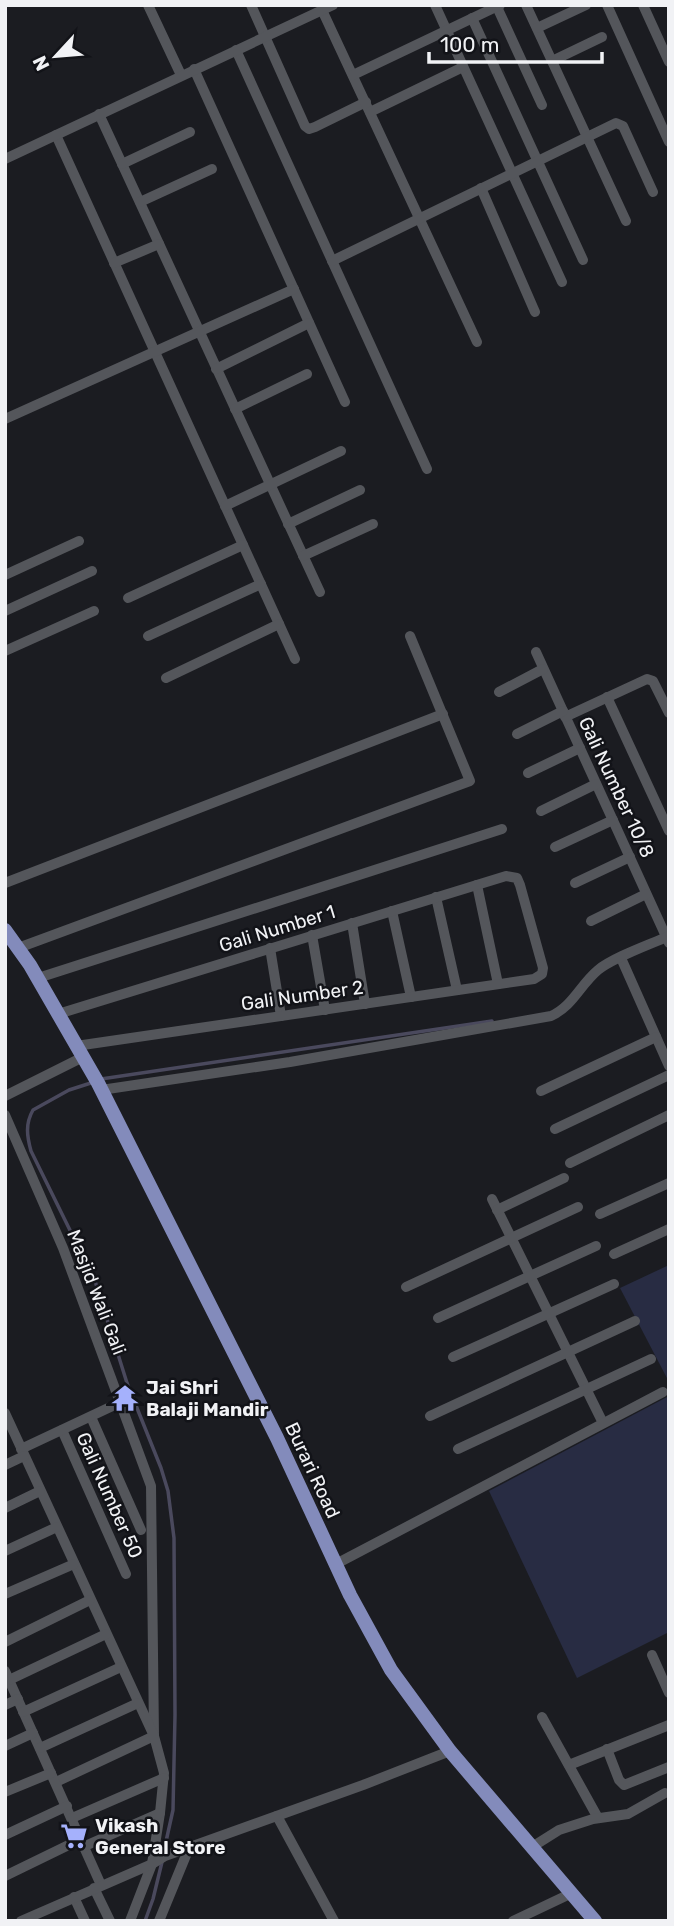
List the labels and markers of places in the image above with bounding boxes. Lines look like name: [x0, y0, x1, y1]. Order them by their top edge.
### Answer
place label: Jai Shri Balaji Mandir: [146, 1376, 269, 1421]
temple icon: Jai Shri Balaji Mandir: [110, 1383, 140, 1413]
place label: Vikash General Store: [95, 1814, 226, 1859]
supermarket icon: Vikash General Store: [59, 1821, 89, 1851]

